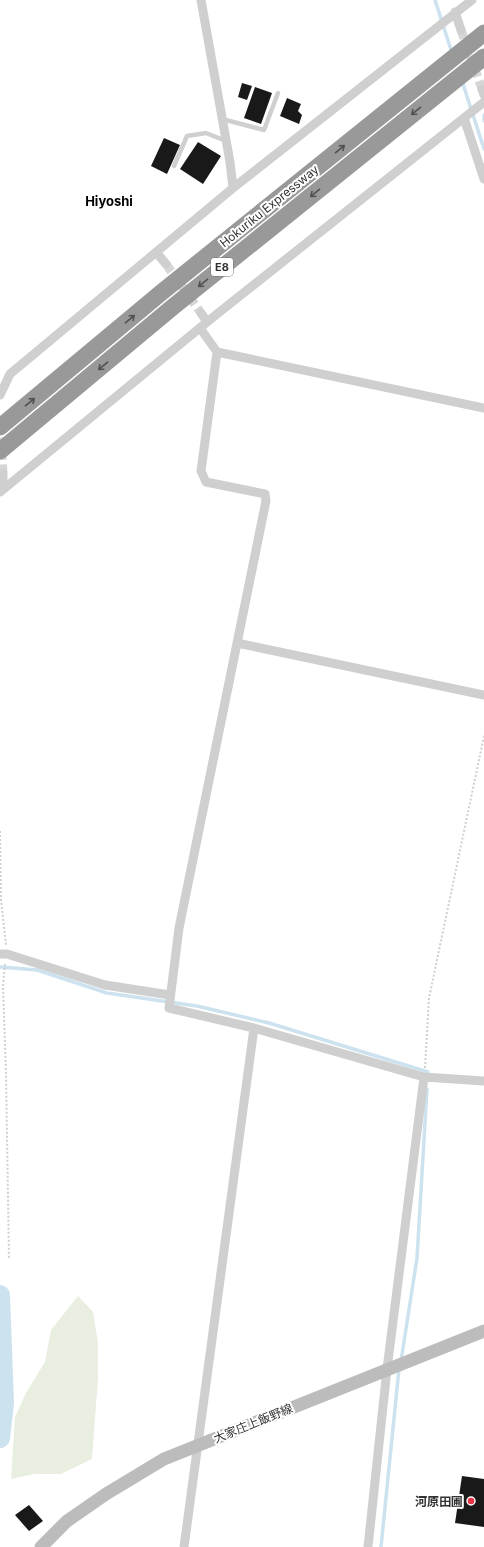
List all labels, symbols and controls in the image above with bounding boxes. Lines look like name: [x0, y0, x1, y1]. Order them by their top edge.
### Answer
one-way arrow: [411, 107, 422, 116]
one-way arrow: [334, 145, 345, 153]
street label: Hokuriku Expressway: [217, 161, 322, 250]
one-way arrow: [310, 188, 321, 197]
district label: Hiyoshi: [85, 193, 133, 209]
road number: E8: [211, 258, 233, 276]
one-way arrow: [197, 279, 208, 287]
one-way arrow: [124, 314, 135, 323]
one-way arrow: [97, 361, 108, 370]
one-way arrow: [25, 398, 35, 407]
street label: 大家庄上飯野線: [211, 1400, 295, 1446]
place label: 河原田圃: [415, 1494, 463, 1509]
marker: 河原田圃: [466, 1496, 476, 1506]

